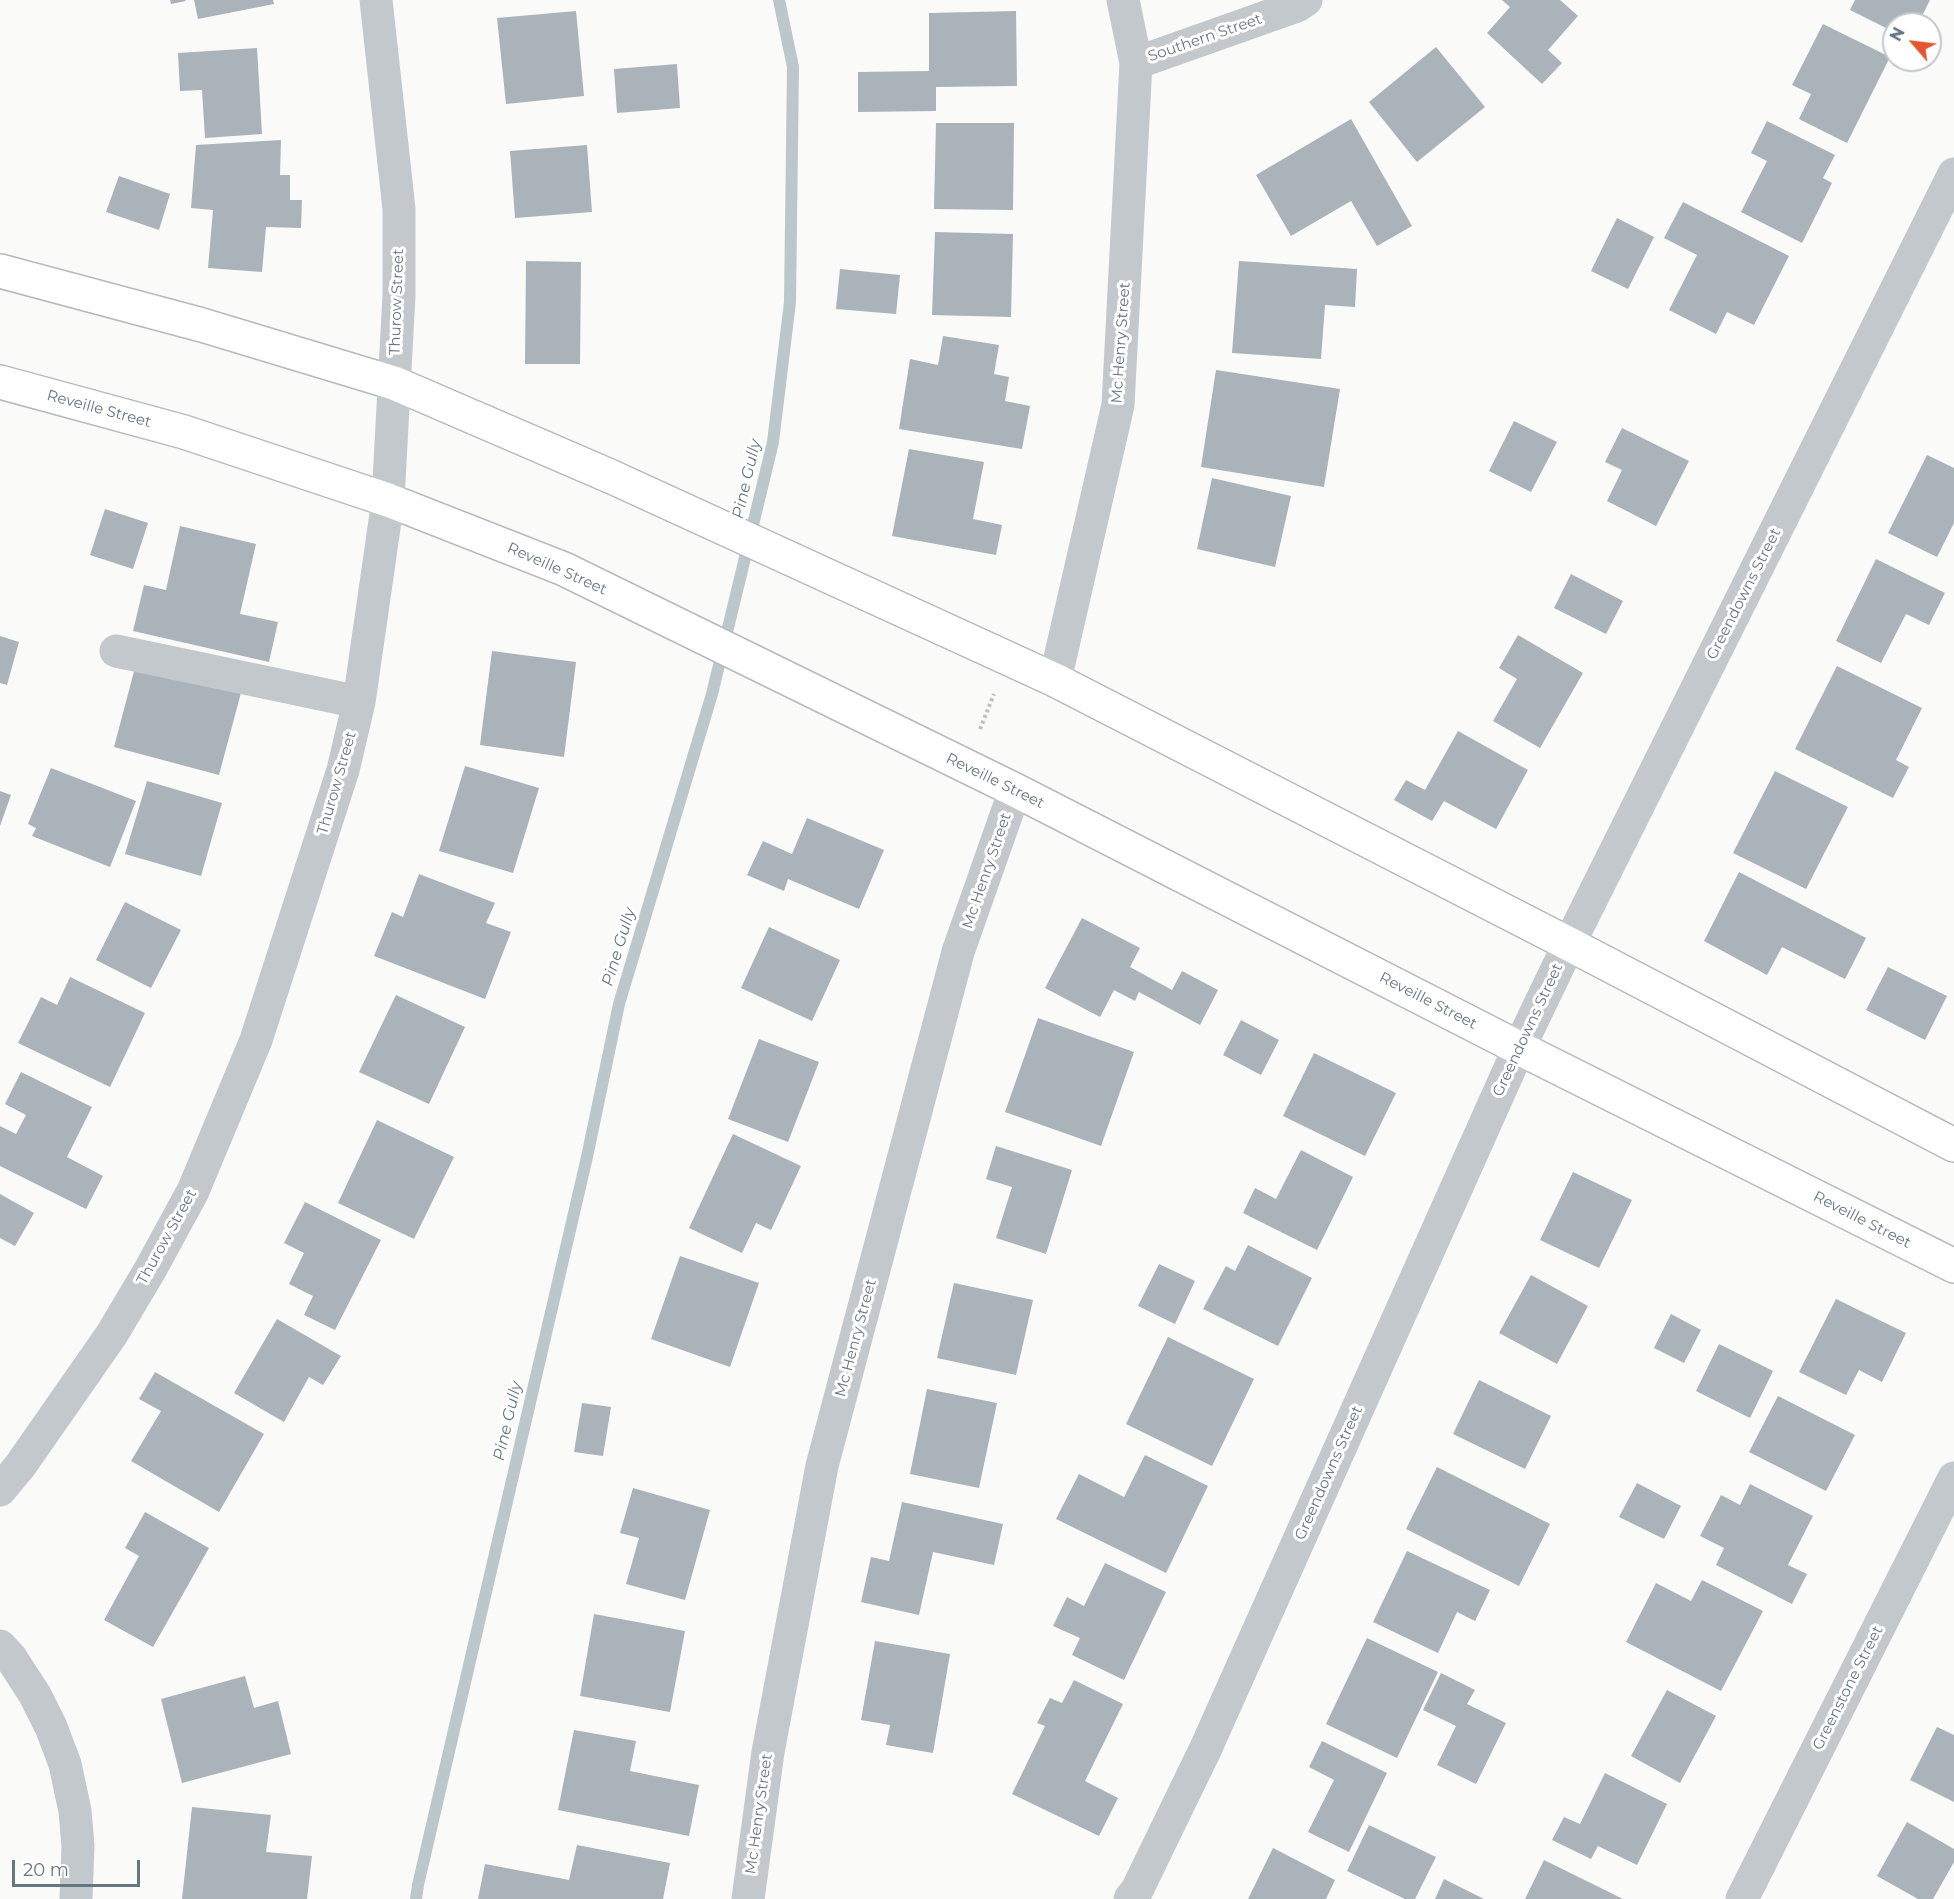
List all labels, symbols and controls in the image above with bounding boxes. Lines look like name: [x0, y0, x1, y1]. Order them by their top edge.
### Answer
street label: Southern Street: [1146, 10, 1264, 66]
north arrow: [1882, 12, 1942, 72]
text: N: [1886, 24, 1909, 44]
street label: Thurow Street: [386, 249, 408, 355]
street label: Mc Henry Street: [1108, 282, 1134, 404]
street label: Reveille Street: [45, 386, 153, 432]
water label: Pine Gully: [729, 437, 765, 521]
street label: Greendowns Street: [1703, 525, 1785, 663]
street label: Reveille Street: [504, 539, 610, 599]
street label: Thurow Street: [314, 729, 360, 837]
street label: Reveille Street: [943, 749, 1047, 813]
street label: Mc Henry Street: [959, 811, 1015, 931]
water label: Pine Gully: [598, 906, 640, 988]
street label: Greendowns Street: [1489, 961, 1567, 1099]
street label: Reveille Street: [1376, 969, 1480, 1033]
street label: Thurow Street: [133, 1186, 201, 1288]
street label: Reveille Street: [1810, 1188, 1914, 1252]
street label: Mc Henry Street: [832, 1277, 880, 1399]
water label: Pine Gully: [490, 1379, 526, 1463]
street label: Greendowns Street: [1291, 1403, 1367, 1543]
street label: Greenstone Street: [1809, 1623, 1887, 1753]
street label: Mc Henry Street: [742, 1753, 776, 1875]
scale bar: [15, 1848, 142, 1886]
text: 20 m: [23, 1859, 69, 1881]

